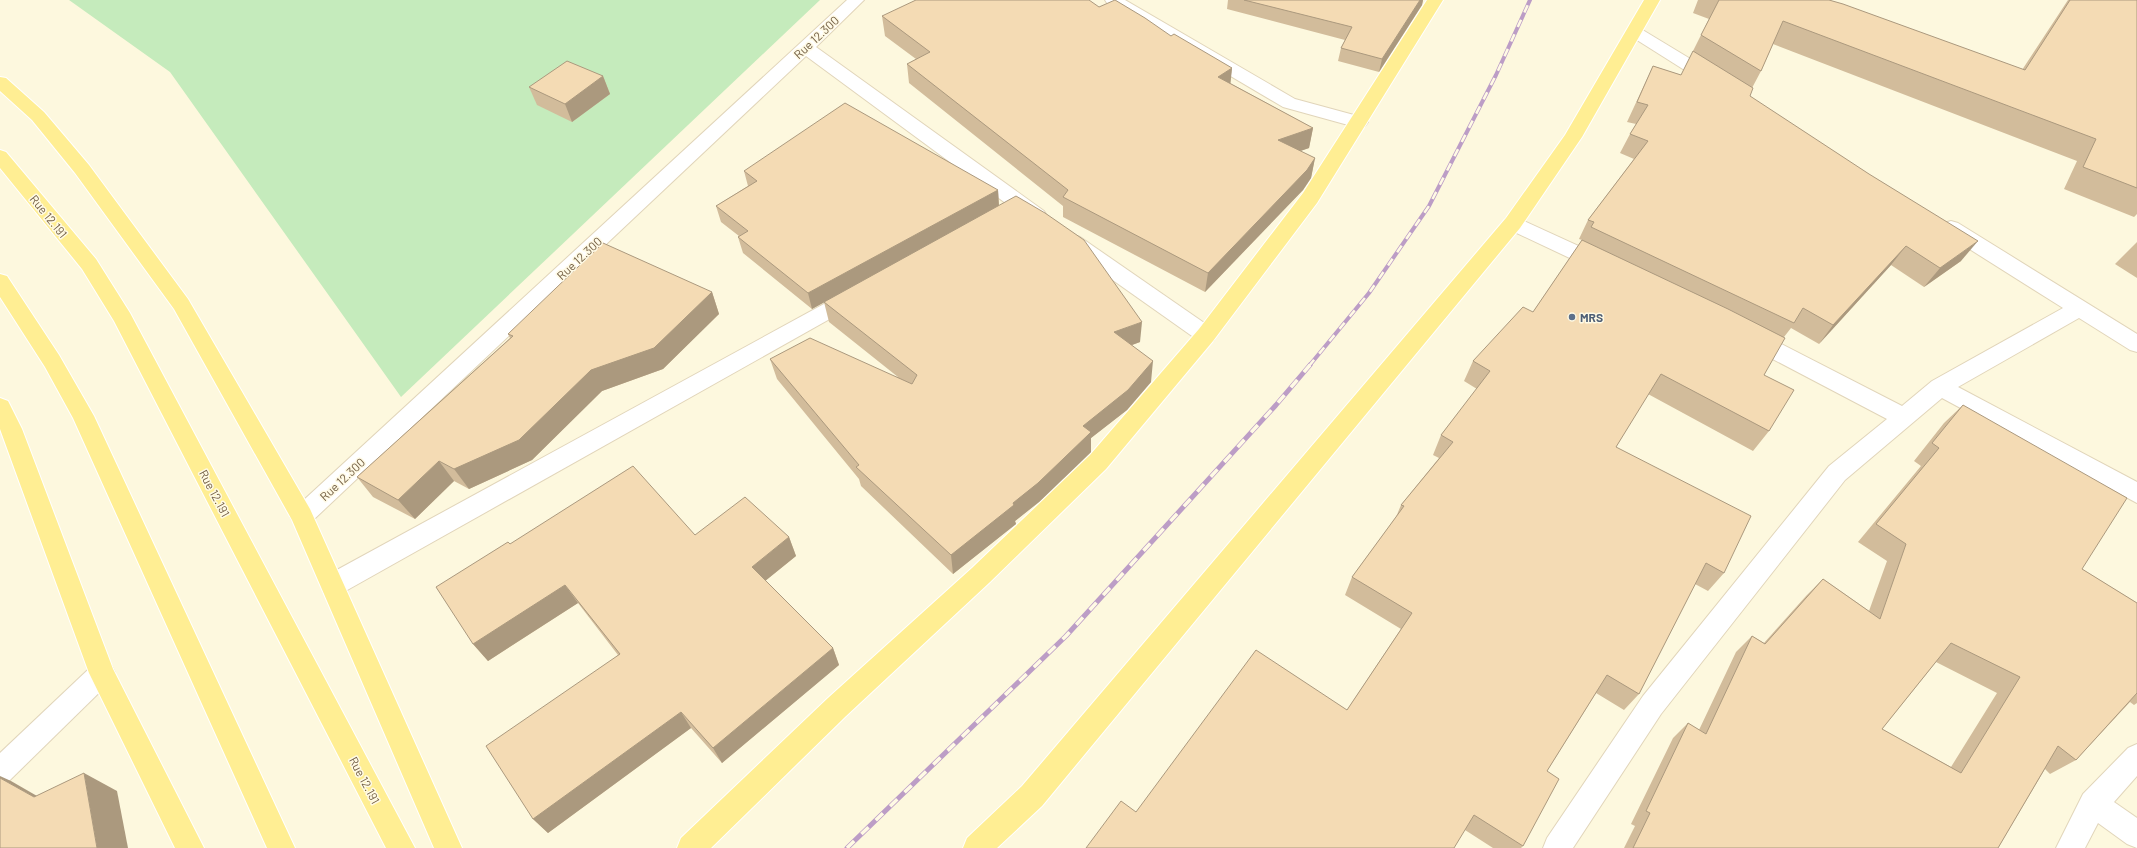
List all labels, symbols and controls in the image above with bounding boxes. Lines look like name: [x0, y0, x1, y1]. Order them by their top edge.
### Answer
street label: Rue 12.300: [791, 13, 841, 61]
street label: Rue 12.191: [28, 192, 70, 240]
street label: Rue 12.300: [554, 234, 604, 282]
place label: MRS: [1580, 310, 1603, 324]
marker: MRS: [1567, 312, 1577, 322]
street label: Rue 12.300: [317, 455, 367, 503]
street label: Rue 12.191: [197, 467, 233, 519]
street label: Rue 12.191: [347, 754, 383, 806]

